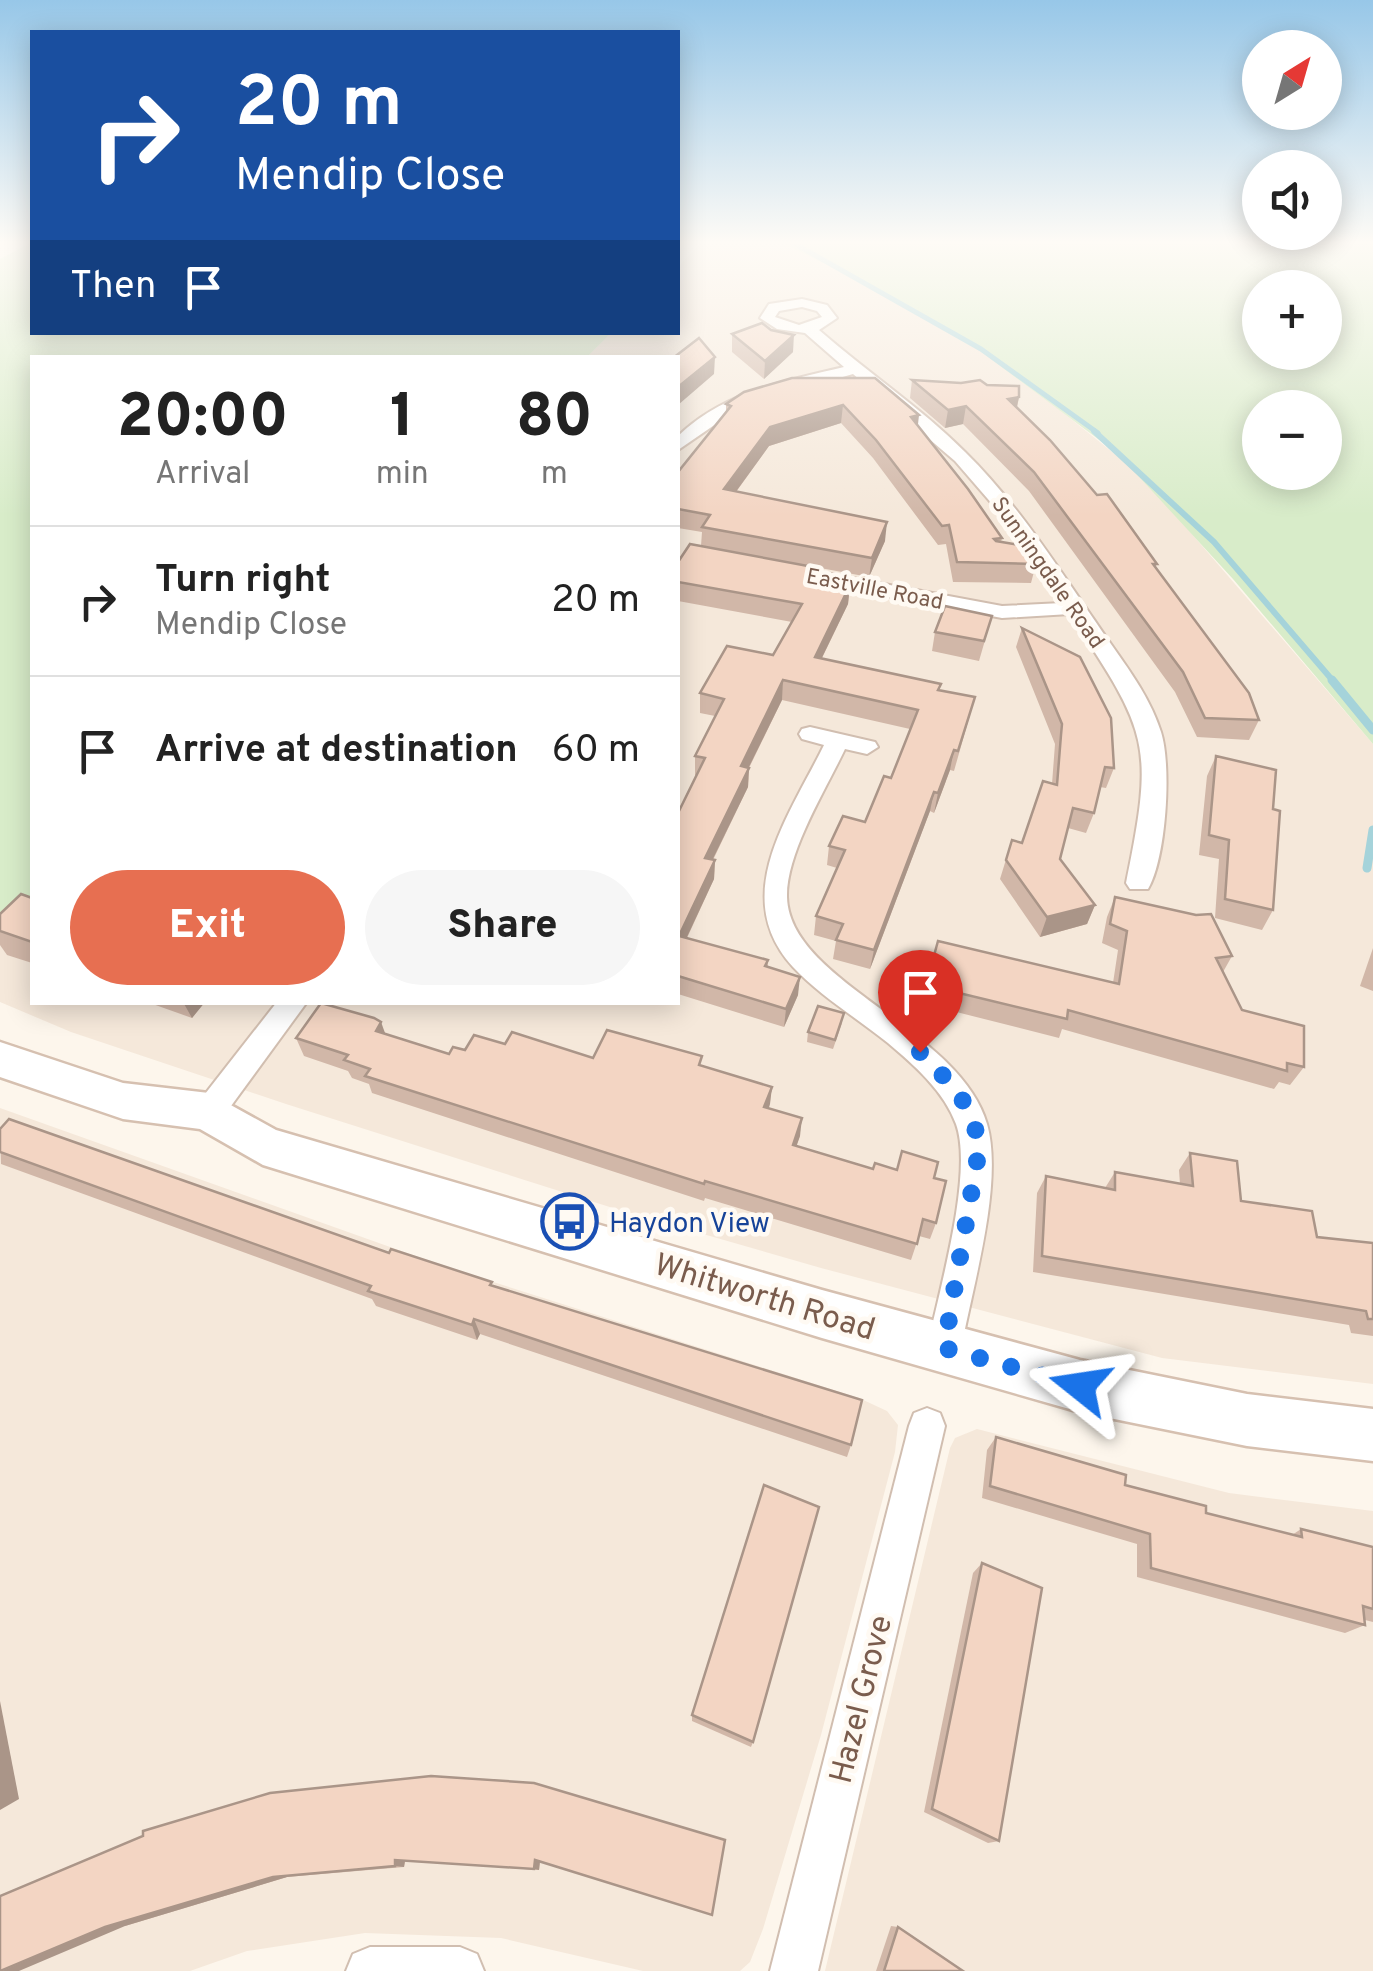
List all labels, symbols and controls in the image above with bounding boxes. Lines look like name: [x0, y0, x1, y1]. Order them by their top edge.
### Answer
north arrow: [1242, 30, 1342, 130]
map controls: [1242, 30, 1342, 490]
text: 20 m: [235, 62, 403, 151]
icon: right: [70, 70, 200, 200]
text: Mendip Close: [235, 149, 505, 206]
button: sound: [1242, 150, 1342, 250]
icon: arrive: [176, 260, 231, 315]
text: Then: [70, 263, 156, 312]
button: +: [1242, 270, 1342, 370]
text: 20:00: [117, 382, 289, 458]
text: 1: [390, 382, 415, 458]
text: 80: [516, 382, 593, 458]
button: −: [1242, 390, 1342, 490]
text: Arrival: [155, 455, 251, 495]
text: min: [376, 455, 429, 495]
text: m: [541, 455, 568, 495]
street label: Sunningdale Road: [985, 492, 1109, 654]
text: Turn right: [155, 557, 330, 606]
street label: Eastville Road: [804, 564, 945, 617]
icon: right: [70, 574, 125, 629]
text: 20 m: [551, 577, 640, 626]
text: Mendip Close: [155, 606, 347, 646]
icon: arrive: [70, 724, 125, 779]
text: Arrive at destination: [155, 727, 518, 776]
text: 60 m: [552, 727, 640, 776]
button: Exit: [70, 870, 345, 985]
button: Share: [365, 870, 640, 985]
pin: [878, 950, 963, 1053]
icon: arrive: [893, 965, 948, 1020]
bus stop icon: Haydon View: [540, 1192, 600, 1252]
place label: Haydon View: [609, 1207, 770, 1243]
street label: Whitworth Road: [649, 1246, 879, 1351]
position arrow: [1028, 1334, 1132, 1438]
street label: Hazel Grove: [823, 1611, 903, 1788]

